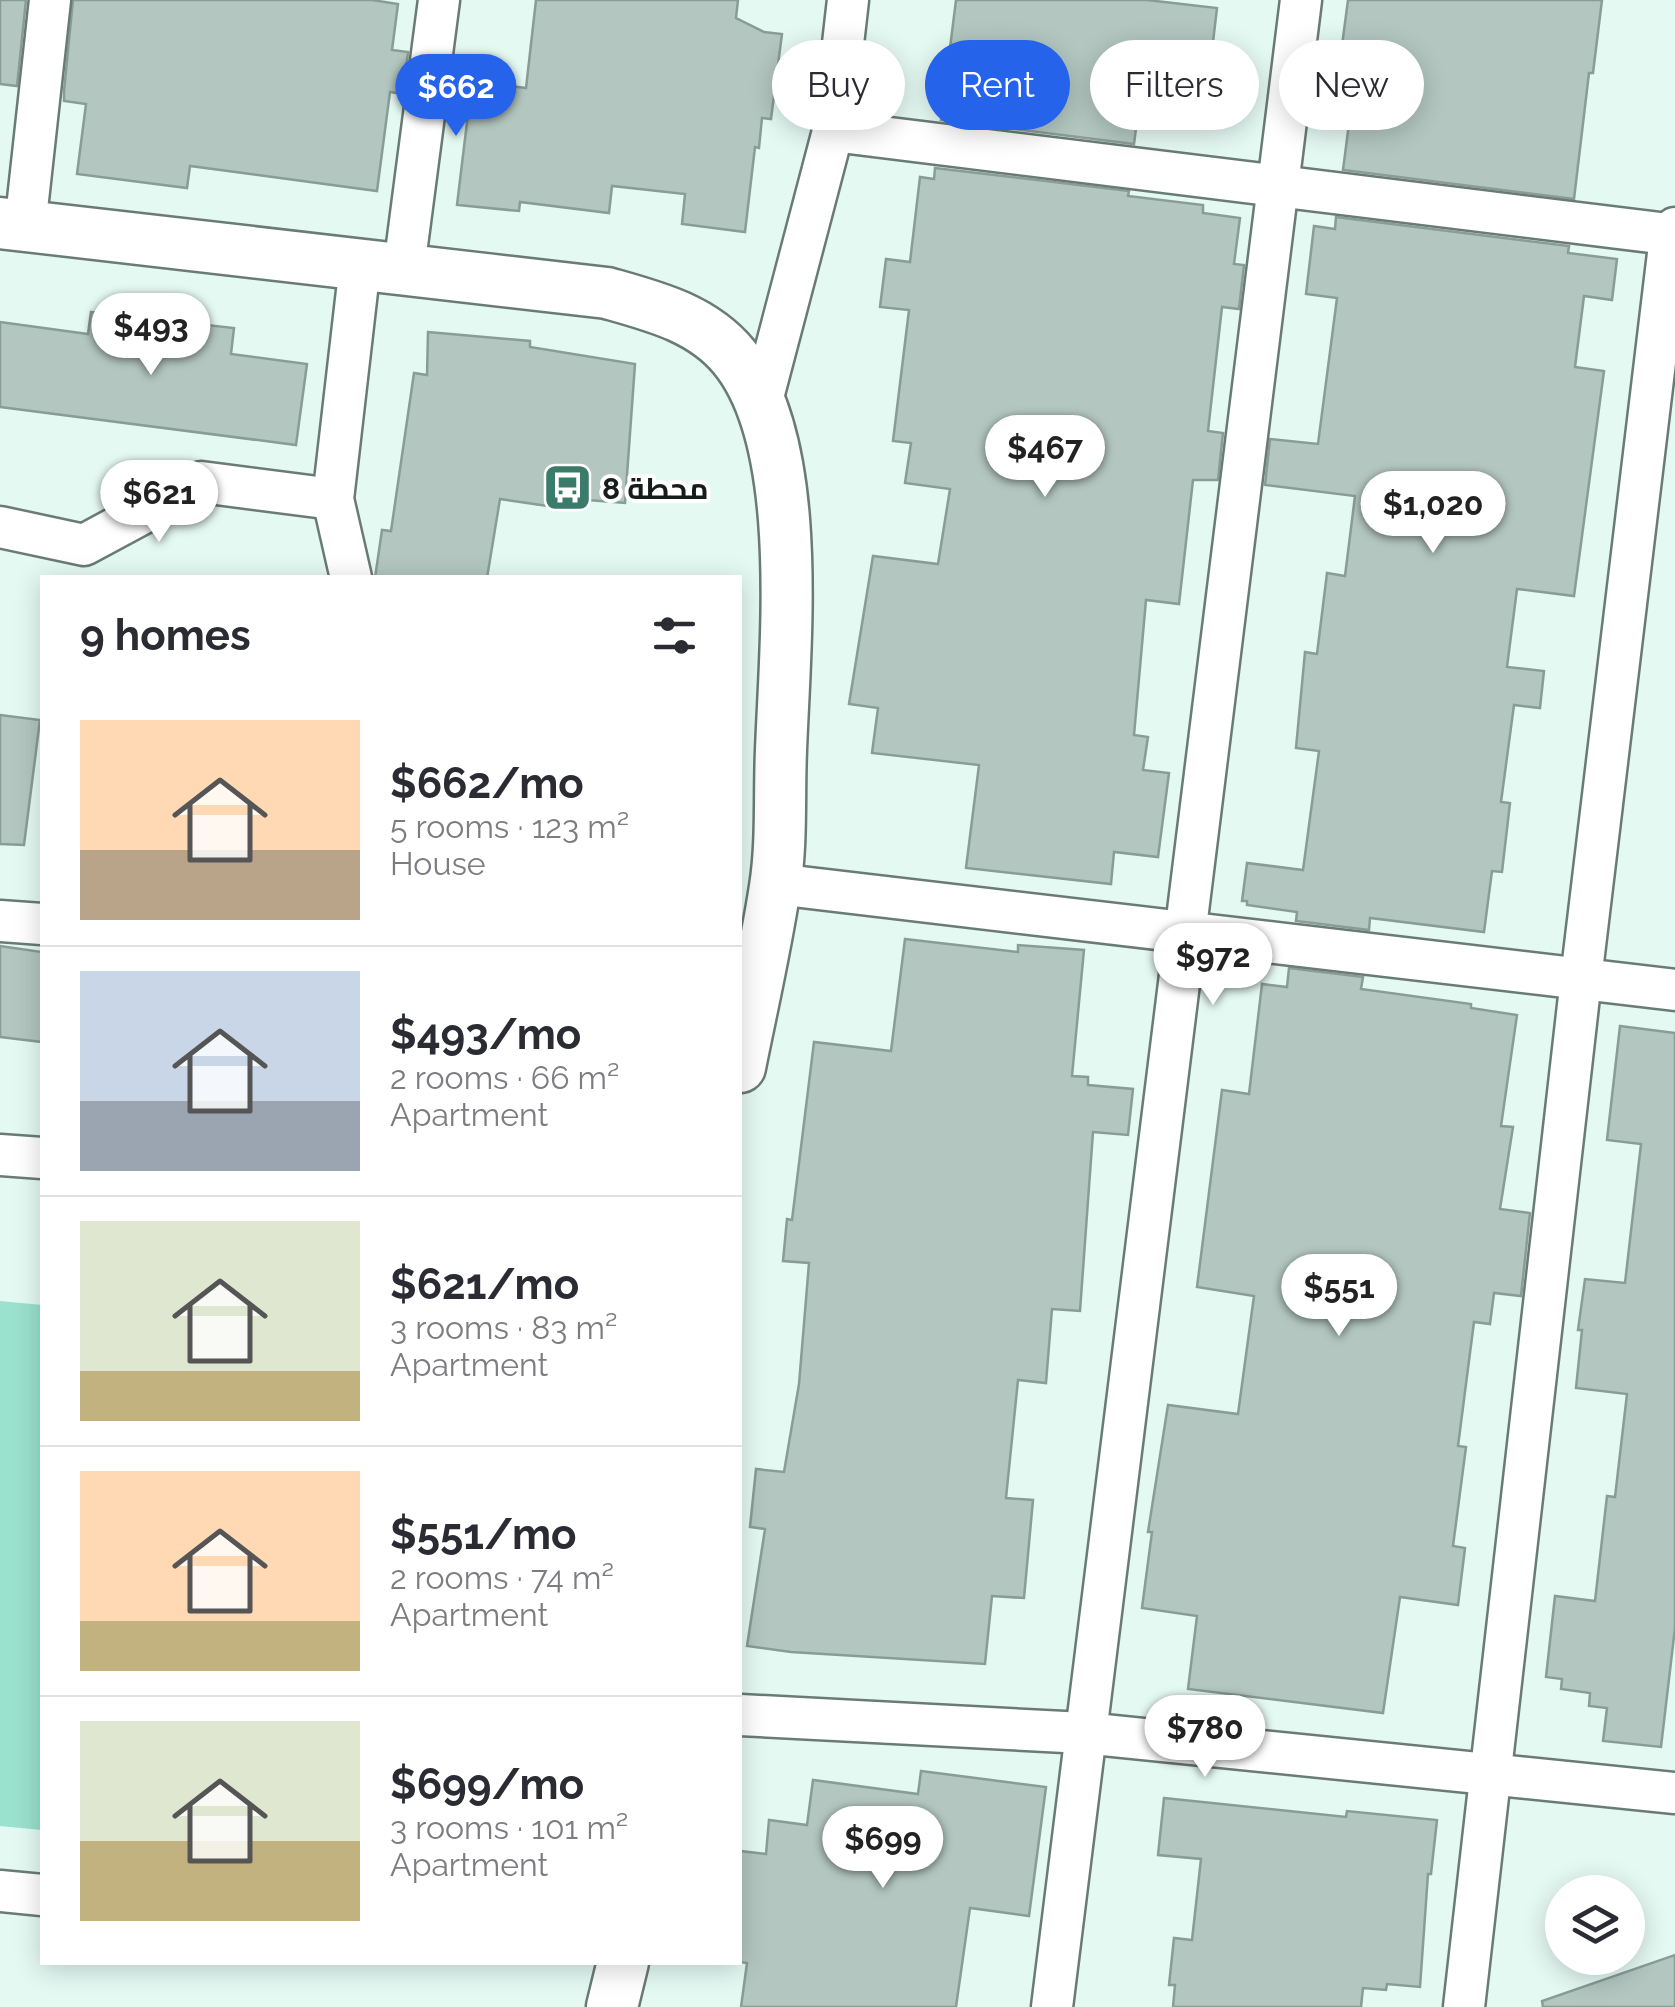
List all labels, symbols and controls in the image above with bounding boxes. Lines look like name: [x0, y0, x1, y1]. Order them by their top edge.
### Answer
chip: Buy: [772, 40, 905, 130]
chip: Rent: [925, 40, 1070, 130]
chip: Filters: [1090, 40, 1259, 130]
chip: New: [1279, 40, 1424, 130]
pin: $662: [397, 54, 515, 139]
text: $662: [417, 68, 495, 105]
pin: $493: [92, 293, 210, 378]
text: $493: [113, 307, 189, 344]
pin: $467: [986, 415, 1104, 500]
text: $467: [1007, 429, 1083, 466]
pin: $621: [100, 460, 218, 545]
bus stop icon: محطة 8: [541, 462, 593, 514]
place label: محطة 8: [602, 471, 709, 506]
pin: $1,020: [1352, 471, 1514, 556]
text: $621: [122, 474, 196, 511]
text: $1,020: [1383, 485, 1483, 522]
icon: filters: [647, 608, 702, 663]
text: 9 homes: [80, 611, 251, 660]
text: $662/mo: [390, 759, 584, 808]
icon: home: [160, 760, 280, 880]
text: 5 rooms · 123 m²: [390, 808, 629, 845]
text: House: [390, 845, 486, 882]
pin: $972: [1154, 923, 1272, 1008]
text: $972: [1175, 937, 1251, 974]
text: $493/mo: [390, 1010, 581, 1059]
icon: home: [160, 1011, 280, 1131]
text: 2 rooms · 66 m²: [390, 1059, 619, 1096]
text: Apartment: [390, 1096, 548, 1133]
pin: $551: [1280, 1254, 1398, 1339]
text: $621/mo: [390, 1260, 579, 1309]
icon: home: [160, 1261, 280, 1381]
text: $551: [1303, 1268, 1375, 1305]
text: 3 rooms · 83 m²: [390, 1309, 617, 1346]
text: Apartment: [390, 1346, 548, 1383]
text: $551/mo: [390, 1510, 576, 1559]
icon: home: [160, 1511, 280, 1631]
text: 2 rooms · 74 m²: [390, 1559, 614, 1596]
text: Apartment: [390, 1596, 548, 1633]
pin: $780: [1146, 1695, 1264, 1780]
text: $780: [1166, 1709, 1244, 1746]
text: $699/mo: [390, 1760, 584, 1809]
icon: home: [160, 1761, 280, 1881]
pin: $699: [824, 1806, 942, 1891]
text: 3 rooms · 101 m²: [390, 1809, 628, 1846]
text: $699: [844, 1820, 922, 1857]
text: Apartment: [390, 1846, 548, 1883]
map controls: [1545, 1875, 1645, 1975]
button: layers: [1545, 1875, 1645, 1975]

